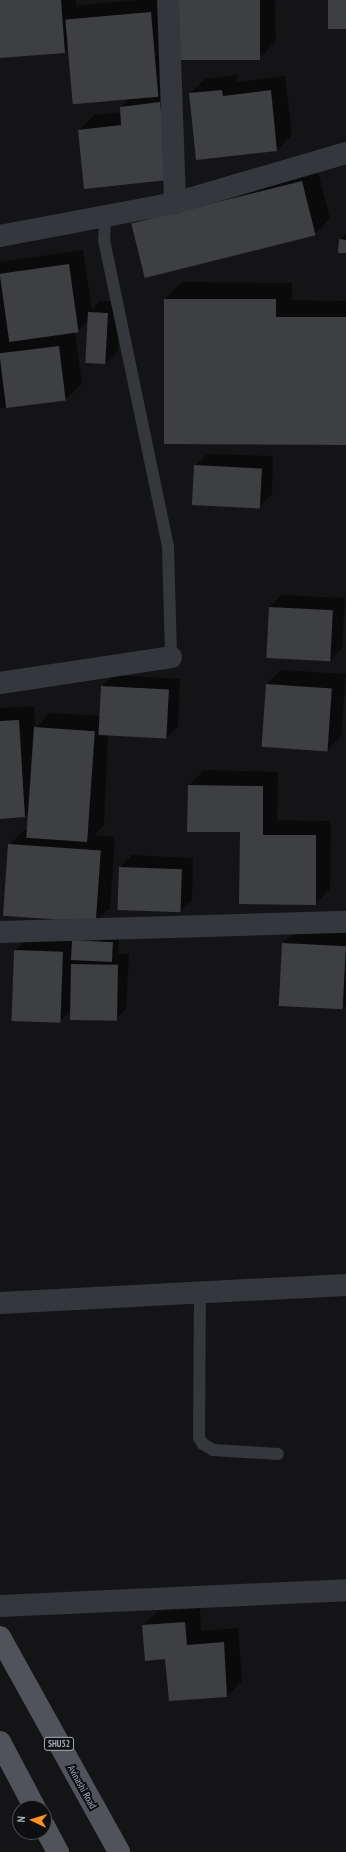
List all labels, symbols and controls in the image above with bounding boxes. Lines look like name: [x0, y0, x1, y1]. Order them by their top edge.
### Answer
road number: SHU52: [44, 1737, 74, 1751]
street label: Avinashi Road: [65, 1763, 99, 1811]
north arrow: [12, 1800, 52, 1840]
text: N: [14, 1816, 28, 1823]

